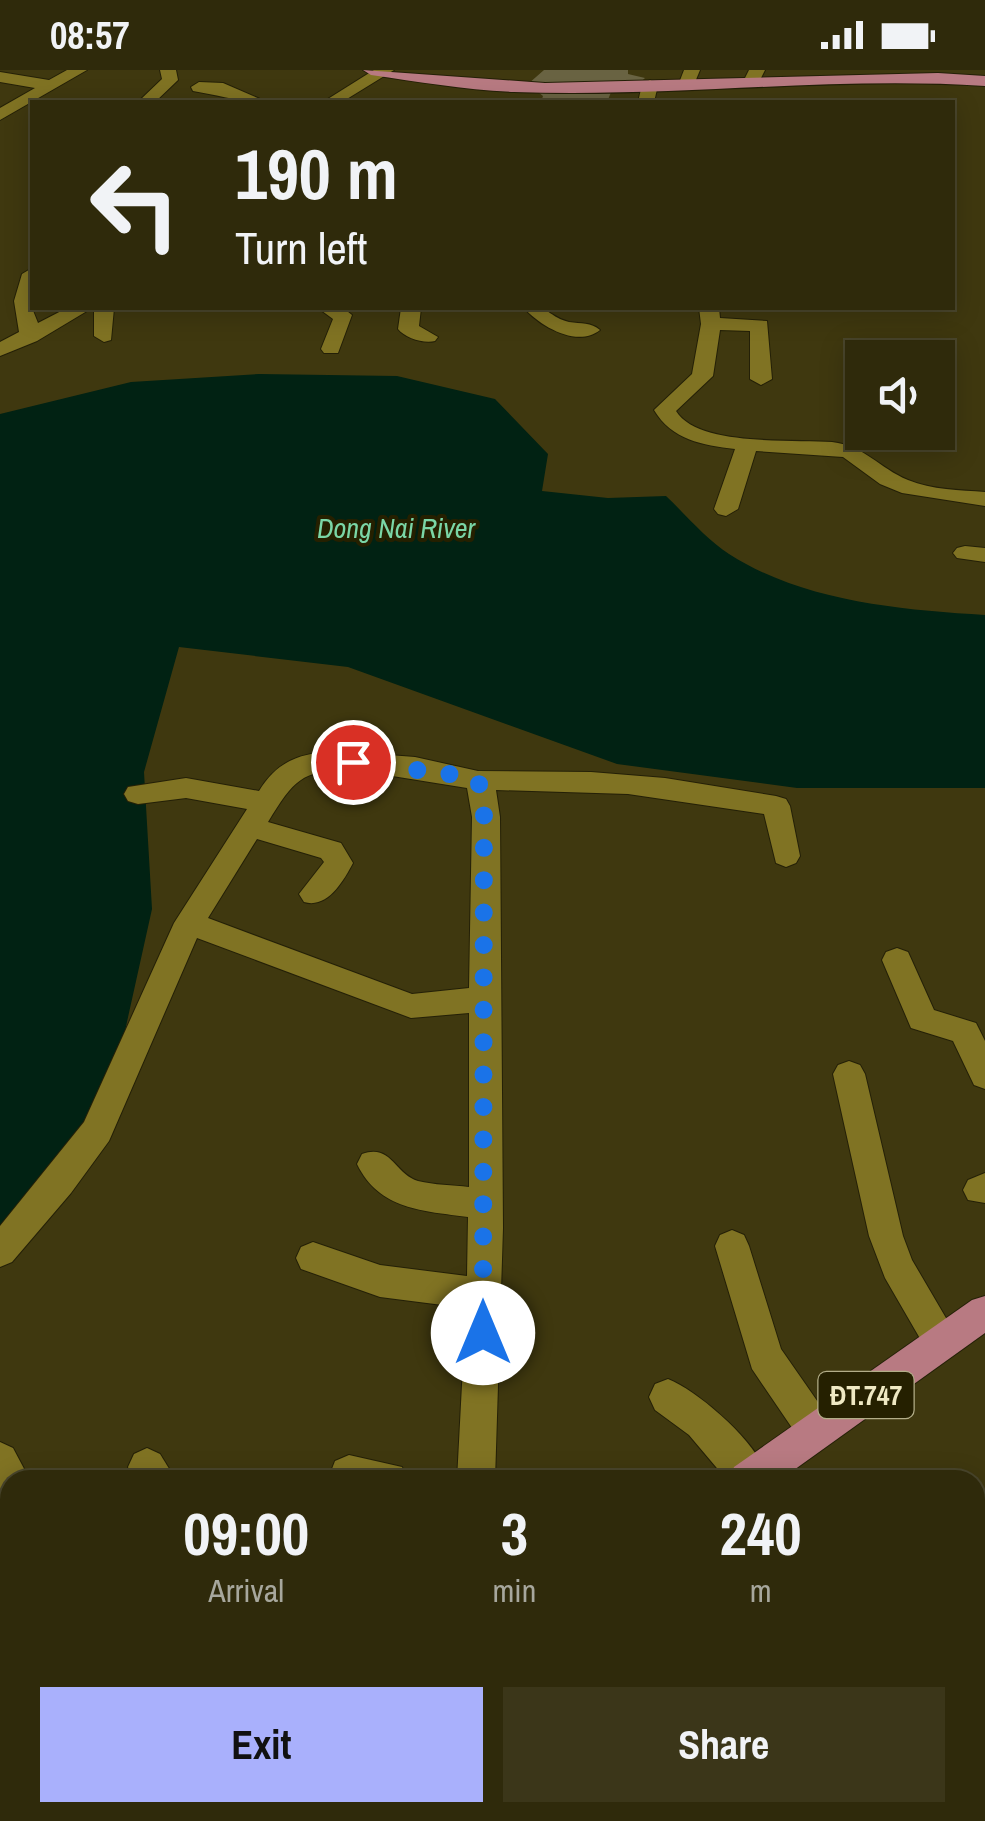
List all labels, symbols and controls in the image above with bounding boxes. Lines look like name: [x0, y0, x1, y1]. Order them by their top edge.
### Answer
text: 08:57: [50, 10, 130, 61]
text: 190 m: [235, 127, 398, 221]
icon: left: [70, 140, 200, 270]
text: Turn left: [235, 217, 367, 278]
map controls: [845, 340, 955, 450]
button: sound: [845, 340, 955, 450]
water label: Dong Nai River: [317, 509, 476, 547]
pin: [311, 720, 396, 805]
icon: arrive: [326, 735, 381, 790]
position arrow: [431, 1281, 535, 1385]
road number: ĐT.747: [818, 1372, 914, 1418]
text: 09:00: [183, 1493, 309, 1574]
text: 3: [501, 1493, 528, 1574]
text: 240: [720, 1493, 802, 1574]
text: Arrival: [208, 1569, 284, 1612]
text: min: [492, 1569, 536, 1612]
text: m: [750, 1569, 772, 1612]
button: Exit: [40, 1687, 483, 1802]
button: Share: [503, 1687, 945, 1802]

